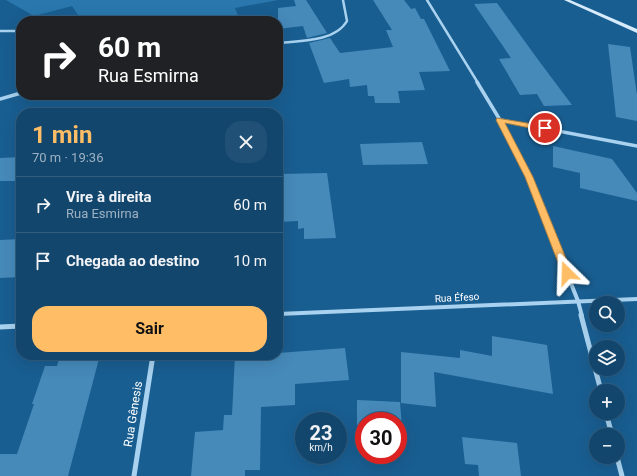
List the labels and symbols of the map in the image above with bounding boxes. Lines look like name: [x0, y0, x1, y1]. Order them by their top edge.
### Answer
pin: [528, 111, 562, 145]
position arrow: [546, 252, 588, 294]
street label: Rua Éfeso: [434, 290, 480, 304]
street label: Rua Gênesis: [121, 380, 145, 448]
speed limit sign: 30: [355, 412, 407, 464]

